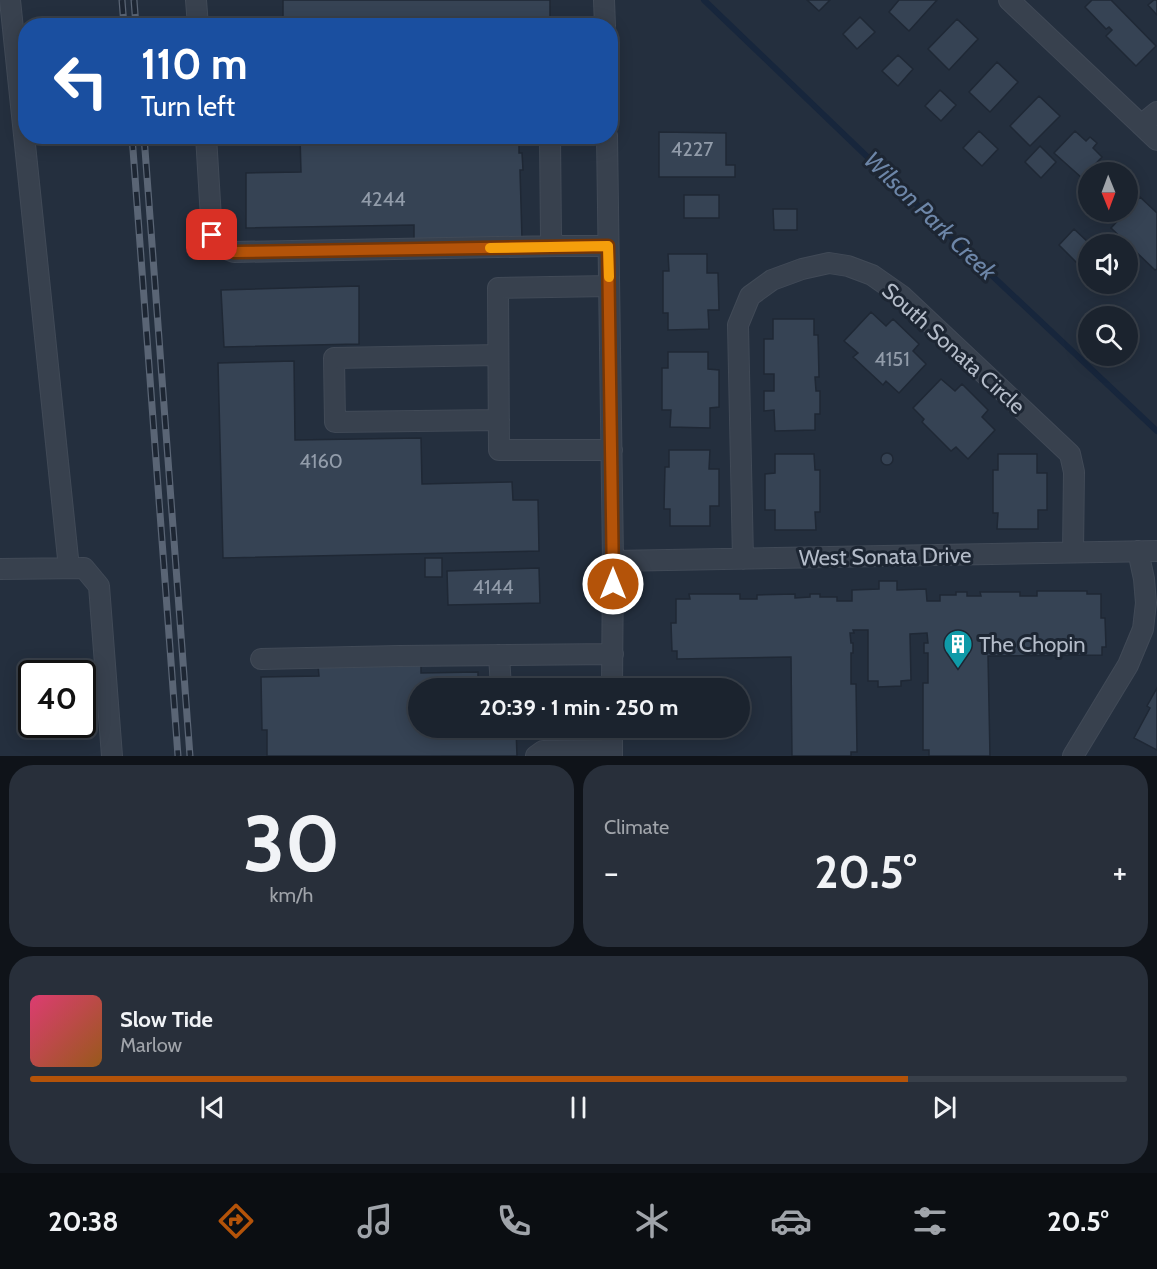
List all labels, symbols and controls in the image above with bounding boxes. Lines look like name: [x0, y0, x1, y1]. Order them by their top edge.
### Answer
text: 110 m: [141, 38, 248, 90]
icon: left: [42, 42, 120, 120]
text: Turn left: [141, 90, 235, 123]
house number: 4227: [671, 137, 713, 161]
water label: Wilson Park Creek: [858, 145, 1003, 287]
north arrow: [1078, 162, 1138, 222]
map controls: [1078, 162, 1138, 366]
house number: 4244: [360, 187, 406, 211]
pin: [186, 209, 237, 260]
icon: arrive: [195, 218, 228, 251]
button: sound: [1078, 234, 1138, 294]
street label: South Sonata Circle: [877, 277, 1031, 420]
button: search: [1078, 306, 1138, 366]
house number: 4151: [874, 347, 910, 371]
house number: 4160: [299, 449, 343, 473]
street label: West Sonata Drive: [799, 541, 972, 572]
position arrow: [581, 552, 645, 616]
house number: 4144: [472, 575, 514, 599]
building icon: The Chopin: [942, 628, 974, 670]
place label: The Chopin: [979, 631, 1086, 658]
speed limit sign: 40: [18, 660, 96, 738]
text: 20:39 · 1 min · 250 m: [480, 694, 678, 721]
text: 30: [243, 796, 340, 891]
text: Climate: [604, 815, 669, 839]
text: 20.5°: [814, 845, 917, 899]
text: −: [604, 852, 619, 892]
text: +: [1112, 852, 1127, 892]
text: km/h: [270, 883, 313, 907]
text: Slow Tide: [120, 1006, 213, 1033]
text: Marlow: [120, 1033, 182, 1057]
icon: previous: [196, 1091, 229, 1124]
icon: pause: [562, 1091, 595, 1124]
icon: next: [928, 1091, 961, 1124]
icon: directions: [215, 1200, 257, 1242]
icon: music: [354, 1200, 396, 1242]
icon: phone: [493, 1200, 535, 1242]
icon: climate: [631, 1200, 673, 1242]
icon: car: [770, 1200, 812, 1242]
icon: filters: [909, 1200, 951, 1242]
text: 20:38: [48, 1205, 119, 1238]
text: 20.5°: [1047, 1205, 1109, 1238]

